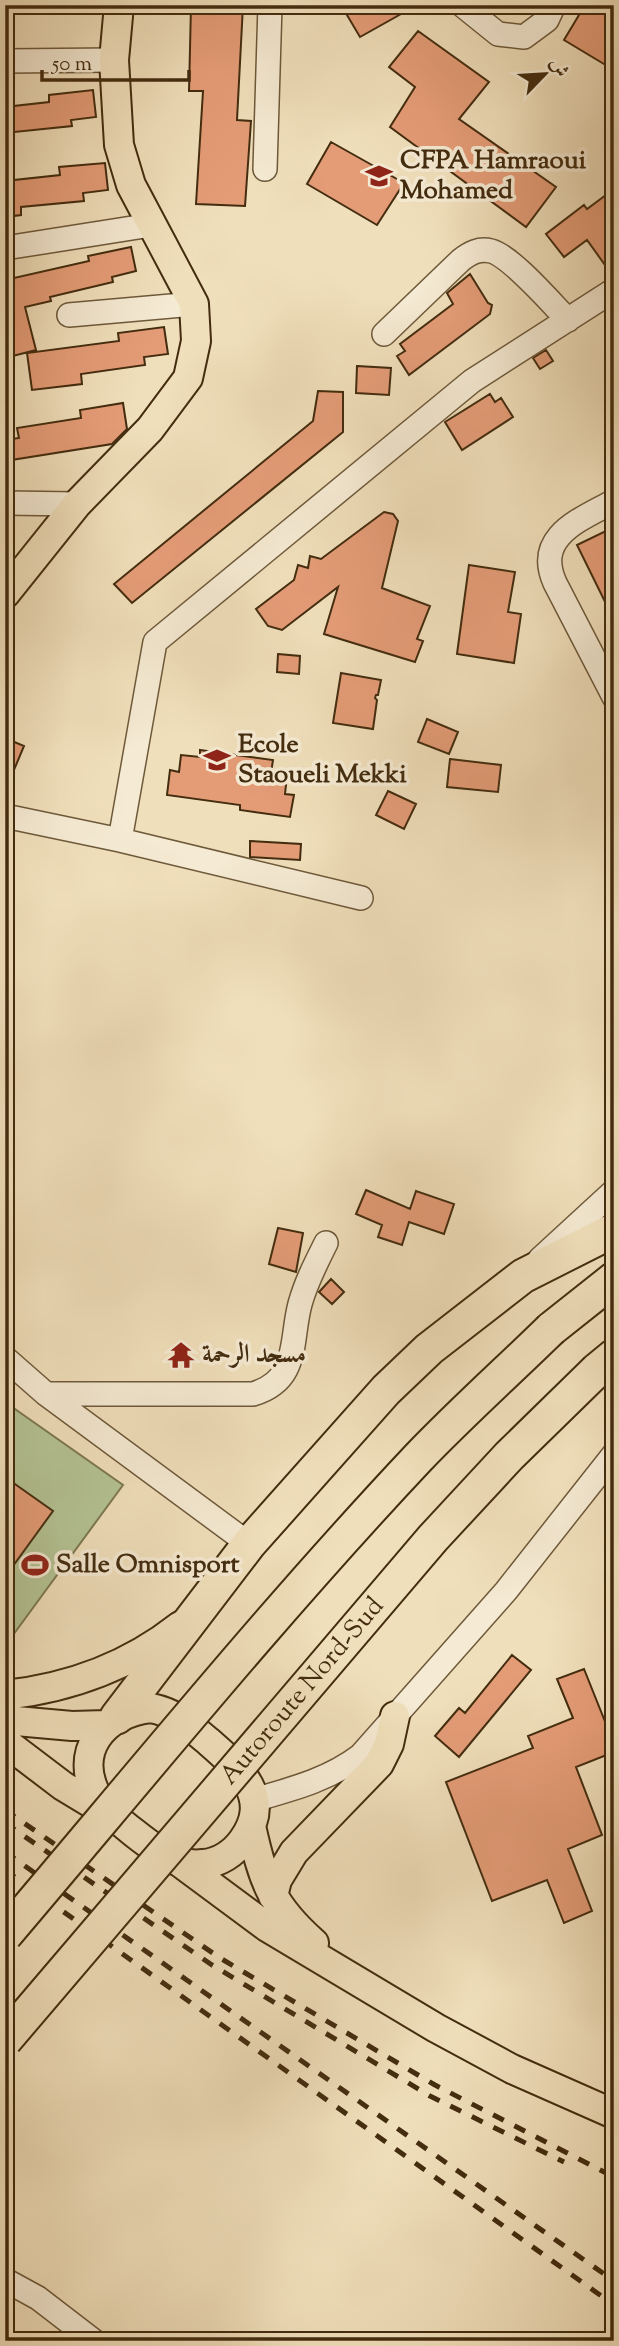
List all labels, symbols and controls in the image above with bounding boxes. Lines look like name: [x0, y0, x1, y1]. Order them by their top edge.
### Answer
scale bar: [42, 38, 189, 82]
north arrow: [510, 38, 580, 108]
text: 50 m: [51, 50, 92, 80]
text: ش: [542, 54, 574, 82]
place label: CFPA Hamraoui Mohamed: [400, 143, 587, 210]
school or university icon: CFPA Hamraoui Mohamed: [364, 161, 394, 191]
place label: Ecole Staoueli Mekki: [238, 727, 407, 794]
school or university icon: Ecole Staoueli Mekki: [202, 745, 232, 775]
place label: مسجد الرحمة: [202, 1337, 306, 1374]
temple icon: مسجد الرحمة: [166, 1340, 196, 1370]
place label: Salle Omnisport: [56, 1547, 239, 1584]
sports icon: Salle Omnisport: [20, 1550, 50, 1580]
street label: Autoroute Nord-Sud: [211, 1589, 393, 1794]

